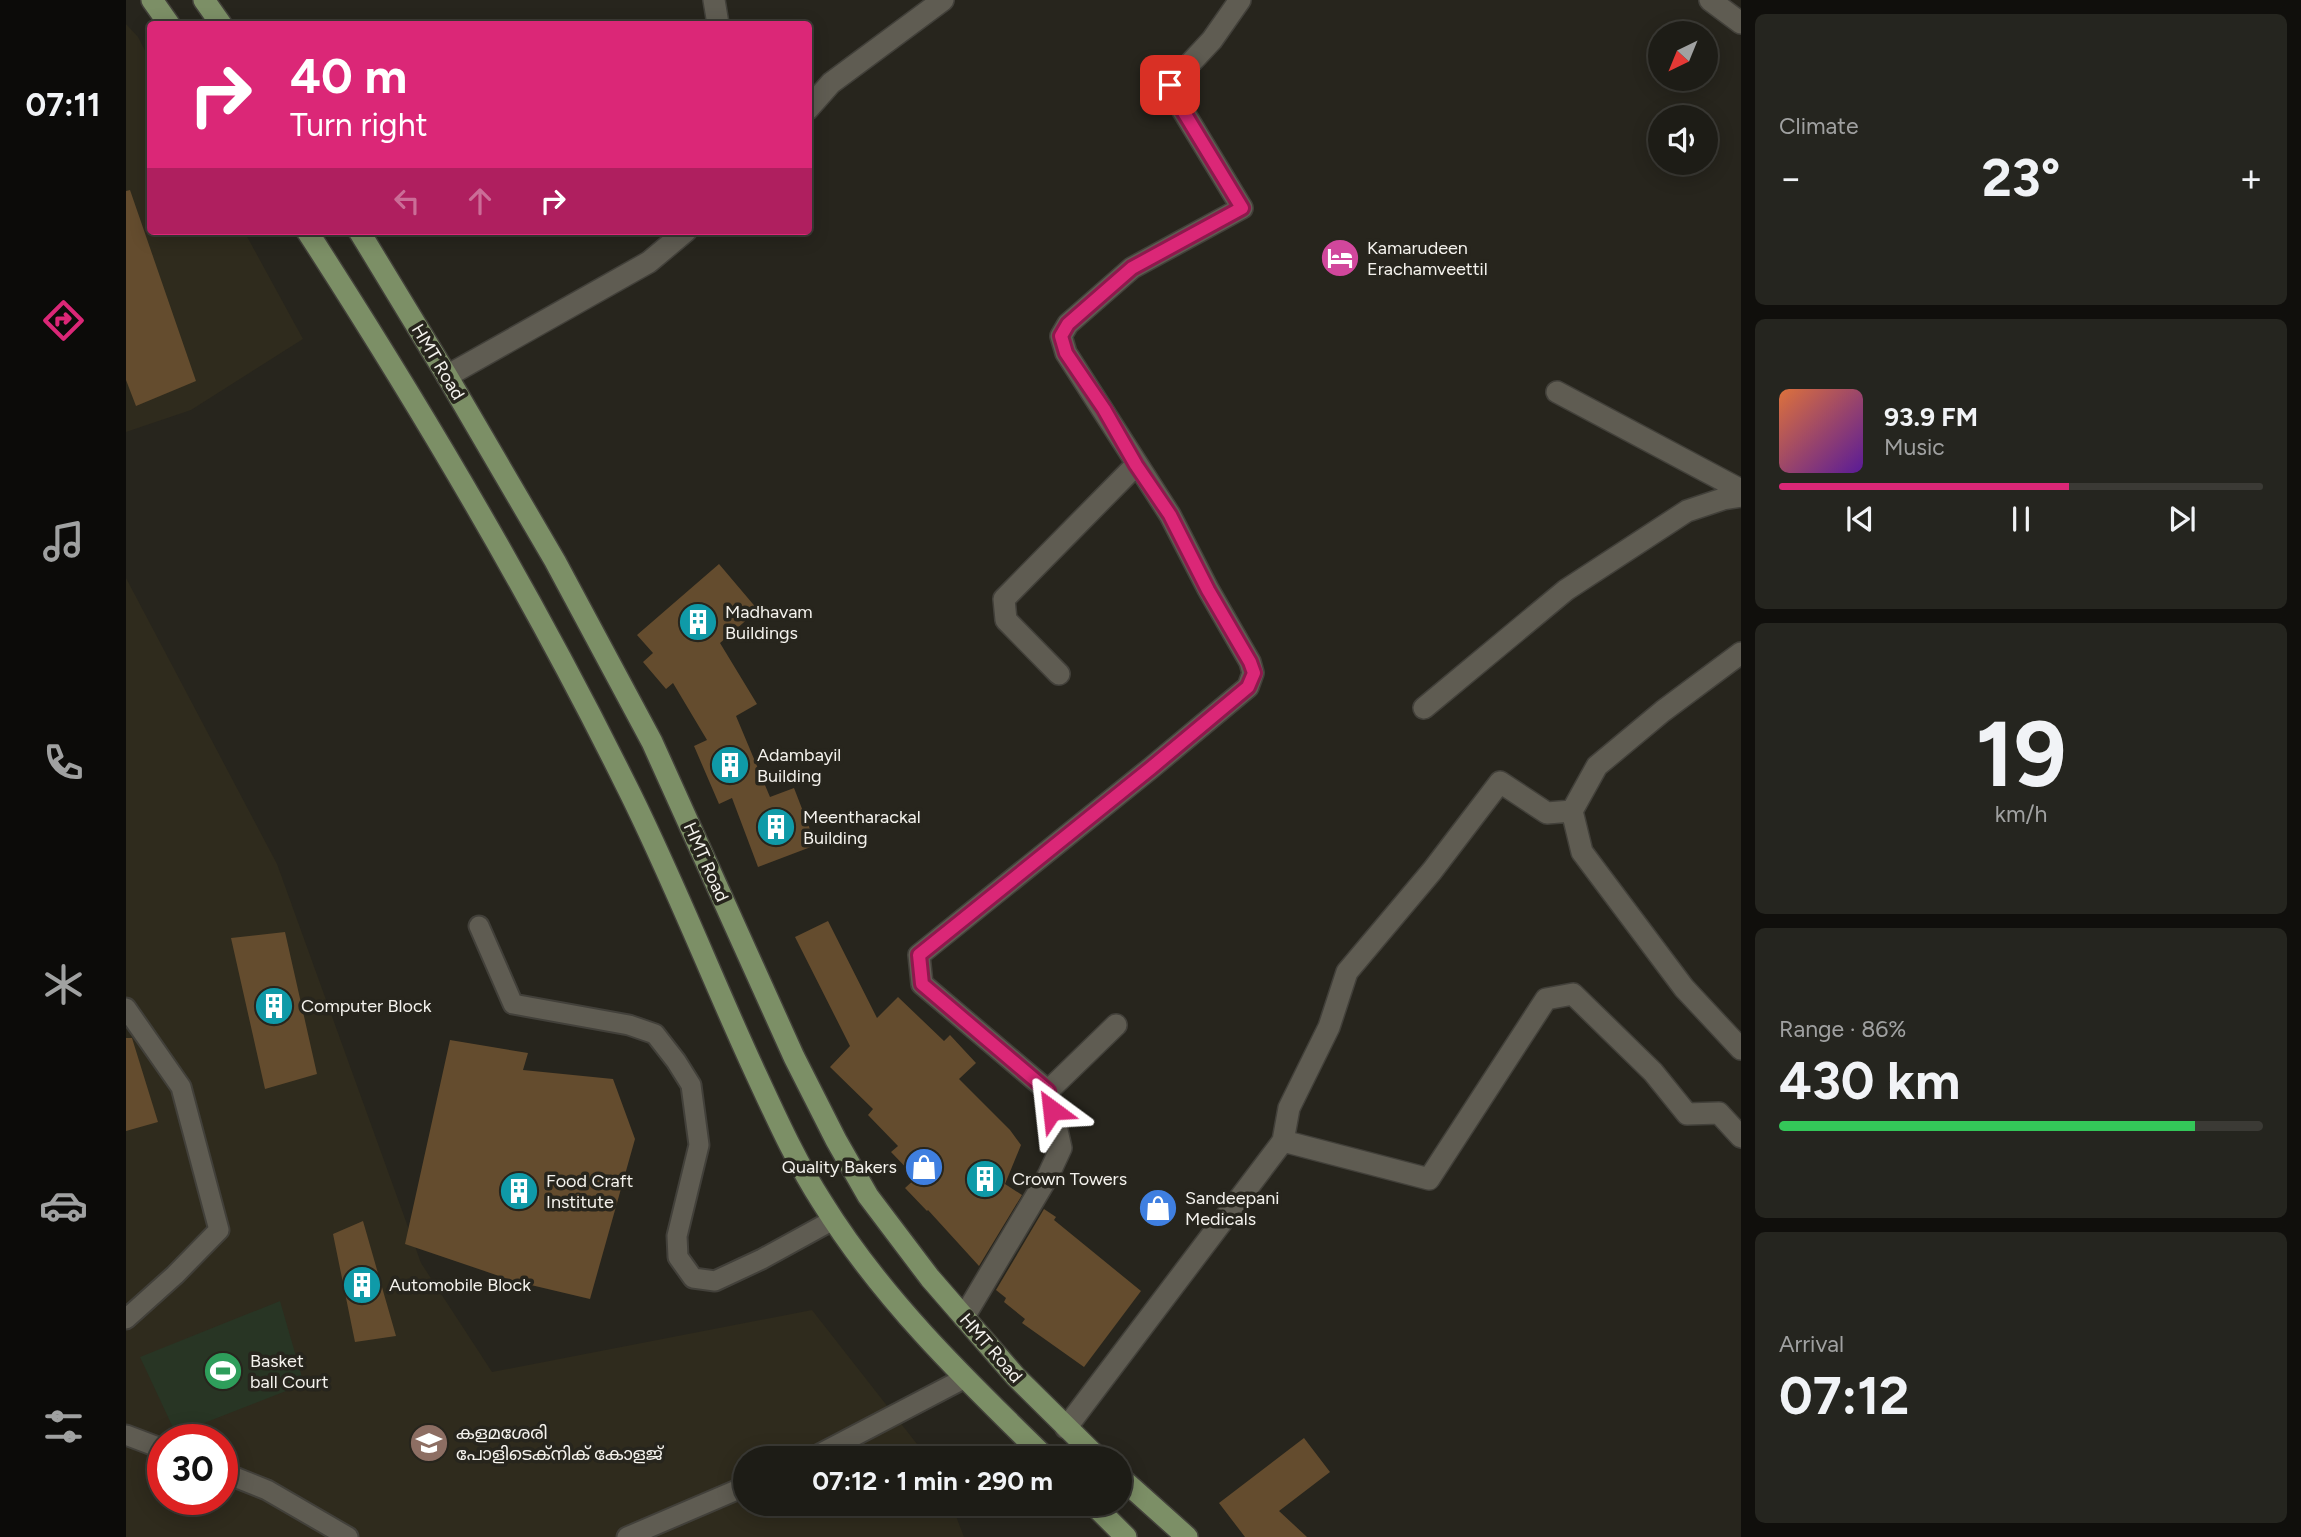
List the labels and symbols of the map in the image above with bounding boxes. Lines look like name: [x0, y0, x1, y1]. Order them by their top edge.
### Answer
north arrow: [1648, 21, 1718, 91]
pin: [1140, 55, 1200, 115]
hotel icon: Kamarudeen Erachamveettil: [1319, 237, 1361, 279]
place label: Kamarudeen Erachamveettil: [1367, 237, 1488, 280]
street label: HMT Road: [407, 320, 469, 404]
building icon: Madhavam Buildings: [677, 601, 719, 643]
place label: Madhavam Buildings: [725, 601, 813, 644]
building icon: Adambayil Building: [709, 744, 751, 786]
place label: Adambayil Building: [757, 744, 841, 787]
building icon: Meentharackal Building: [755, 806, 797, 848]
place label: Meentharackal Building: [803, 806, 921, 849]
street label: HMT Road: [679, 819, 733, 905]
building icon: Computer Block: [253, 985, 295, 1027]
place label: Computer Block: [301, 995, 432, 1017]
position arrow: [1015, 1073, 1089, 1147]
shop icon: Quality Bakers: [903, 1146, 945, 1188]
place label: Quality Bakers: [782, 1156, 897, 1178]
building icon: Crown Towers: [964, 1158, 1006, 1200]
place label: Crown Towers: [1012, 1168, 1127, 1190]
building icon: Food Craft Institute: [498, 1170, 540, 1212]
place label: Food Craft Institute: [546, 1170, 633, 1213]
shop icon: Sandeepani Medicals: [1137, 1187, 1179, 1229]
place label: Sandeepani Medicals: [1185, 1187, 1280, 1230]
building icon: Automobile Block: [341, 1264, 383, 1306]
place label: Automobile Block: [389, 1274, 531, 1296]
street label: HMT Road: [955, 1309, 1027, 1387]
sports icon: Basket ball Court: [202, 1350, 244, 1392]
place label: Basket ball Court: [250, 1350, 329, 1393]
school or university icon: കളമശേരി പോളിടെക്നിക് കോളജ്: [408, 1422, 450, 1464]
place label: കളമശേരി പോളിടെക്നിക് കോളജ്: [456, 1422, 665, 1465]
speed limit sign: 30: [147, 1424, 238, 1515]

